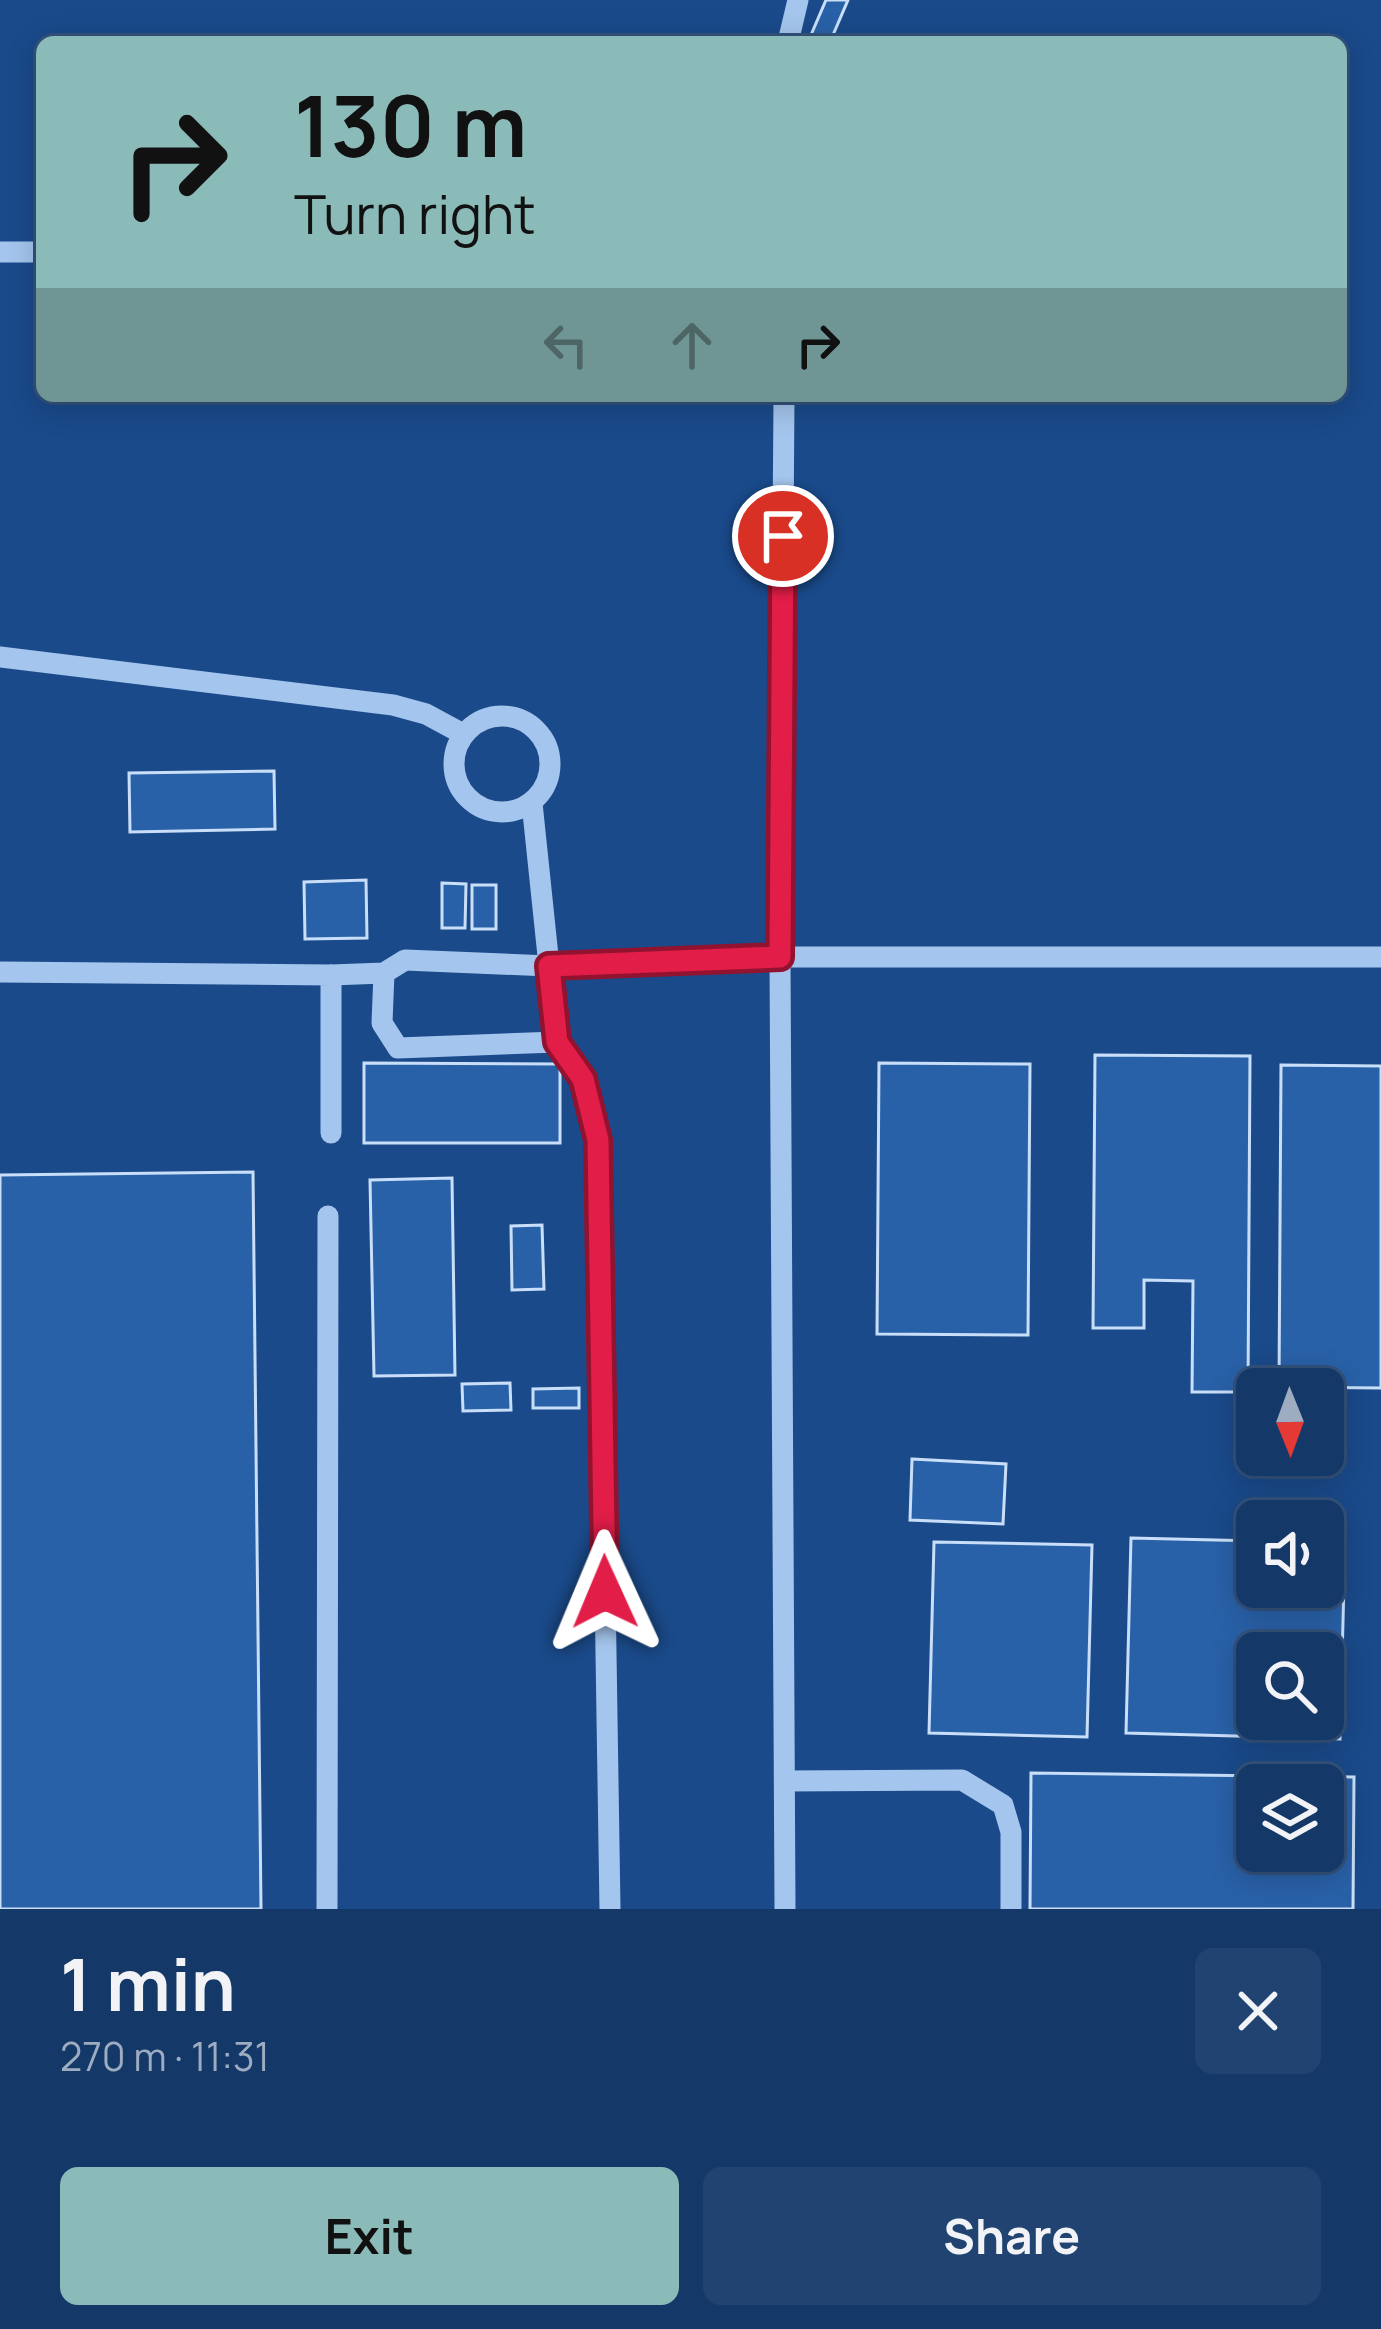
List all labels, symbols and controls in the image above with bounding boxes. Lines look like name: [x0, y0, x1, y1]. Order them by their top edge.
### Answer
text: 130 m: [294, 67, 527, 182]
icon: right: [96, 84, 252, 240]
text: Turn right: [294, 176, 536, 250]
icon: left: [533, 312, 599, 378]
icon: ahead: [659, 312, 725, 378]
icon: right: [785, 312, 851, 378]
pin: [732, 485, 834, 587]
icon: arrive: [750, 503, 816, 569]
north arrow: [1236, 1368, 1344, 1476]
map controls: [1236, 1368, 1344, 1872]
button: sound: [1236, 1500, 1344, 1608]
position arrow: [542, 1529, 668, 1655]
button: search: [1236, 1632, 1344, 1740]
button: layers: [1236, 1764, 1344, 1872]
text: 1 min: [60, 1934, 236, 2033]
button: close: [1195, 1948, 1321, 2074]
text: 270 m · 11:31: [60, 2029, 270, 2083]
button: Exit: [60, 2167, 679, 2305]
button: Share: [703, 2167, 1321, 2305]

